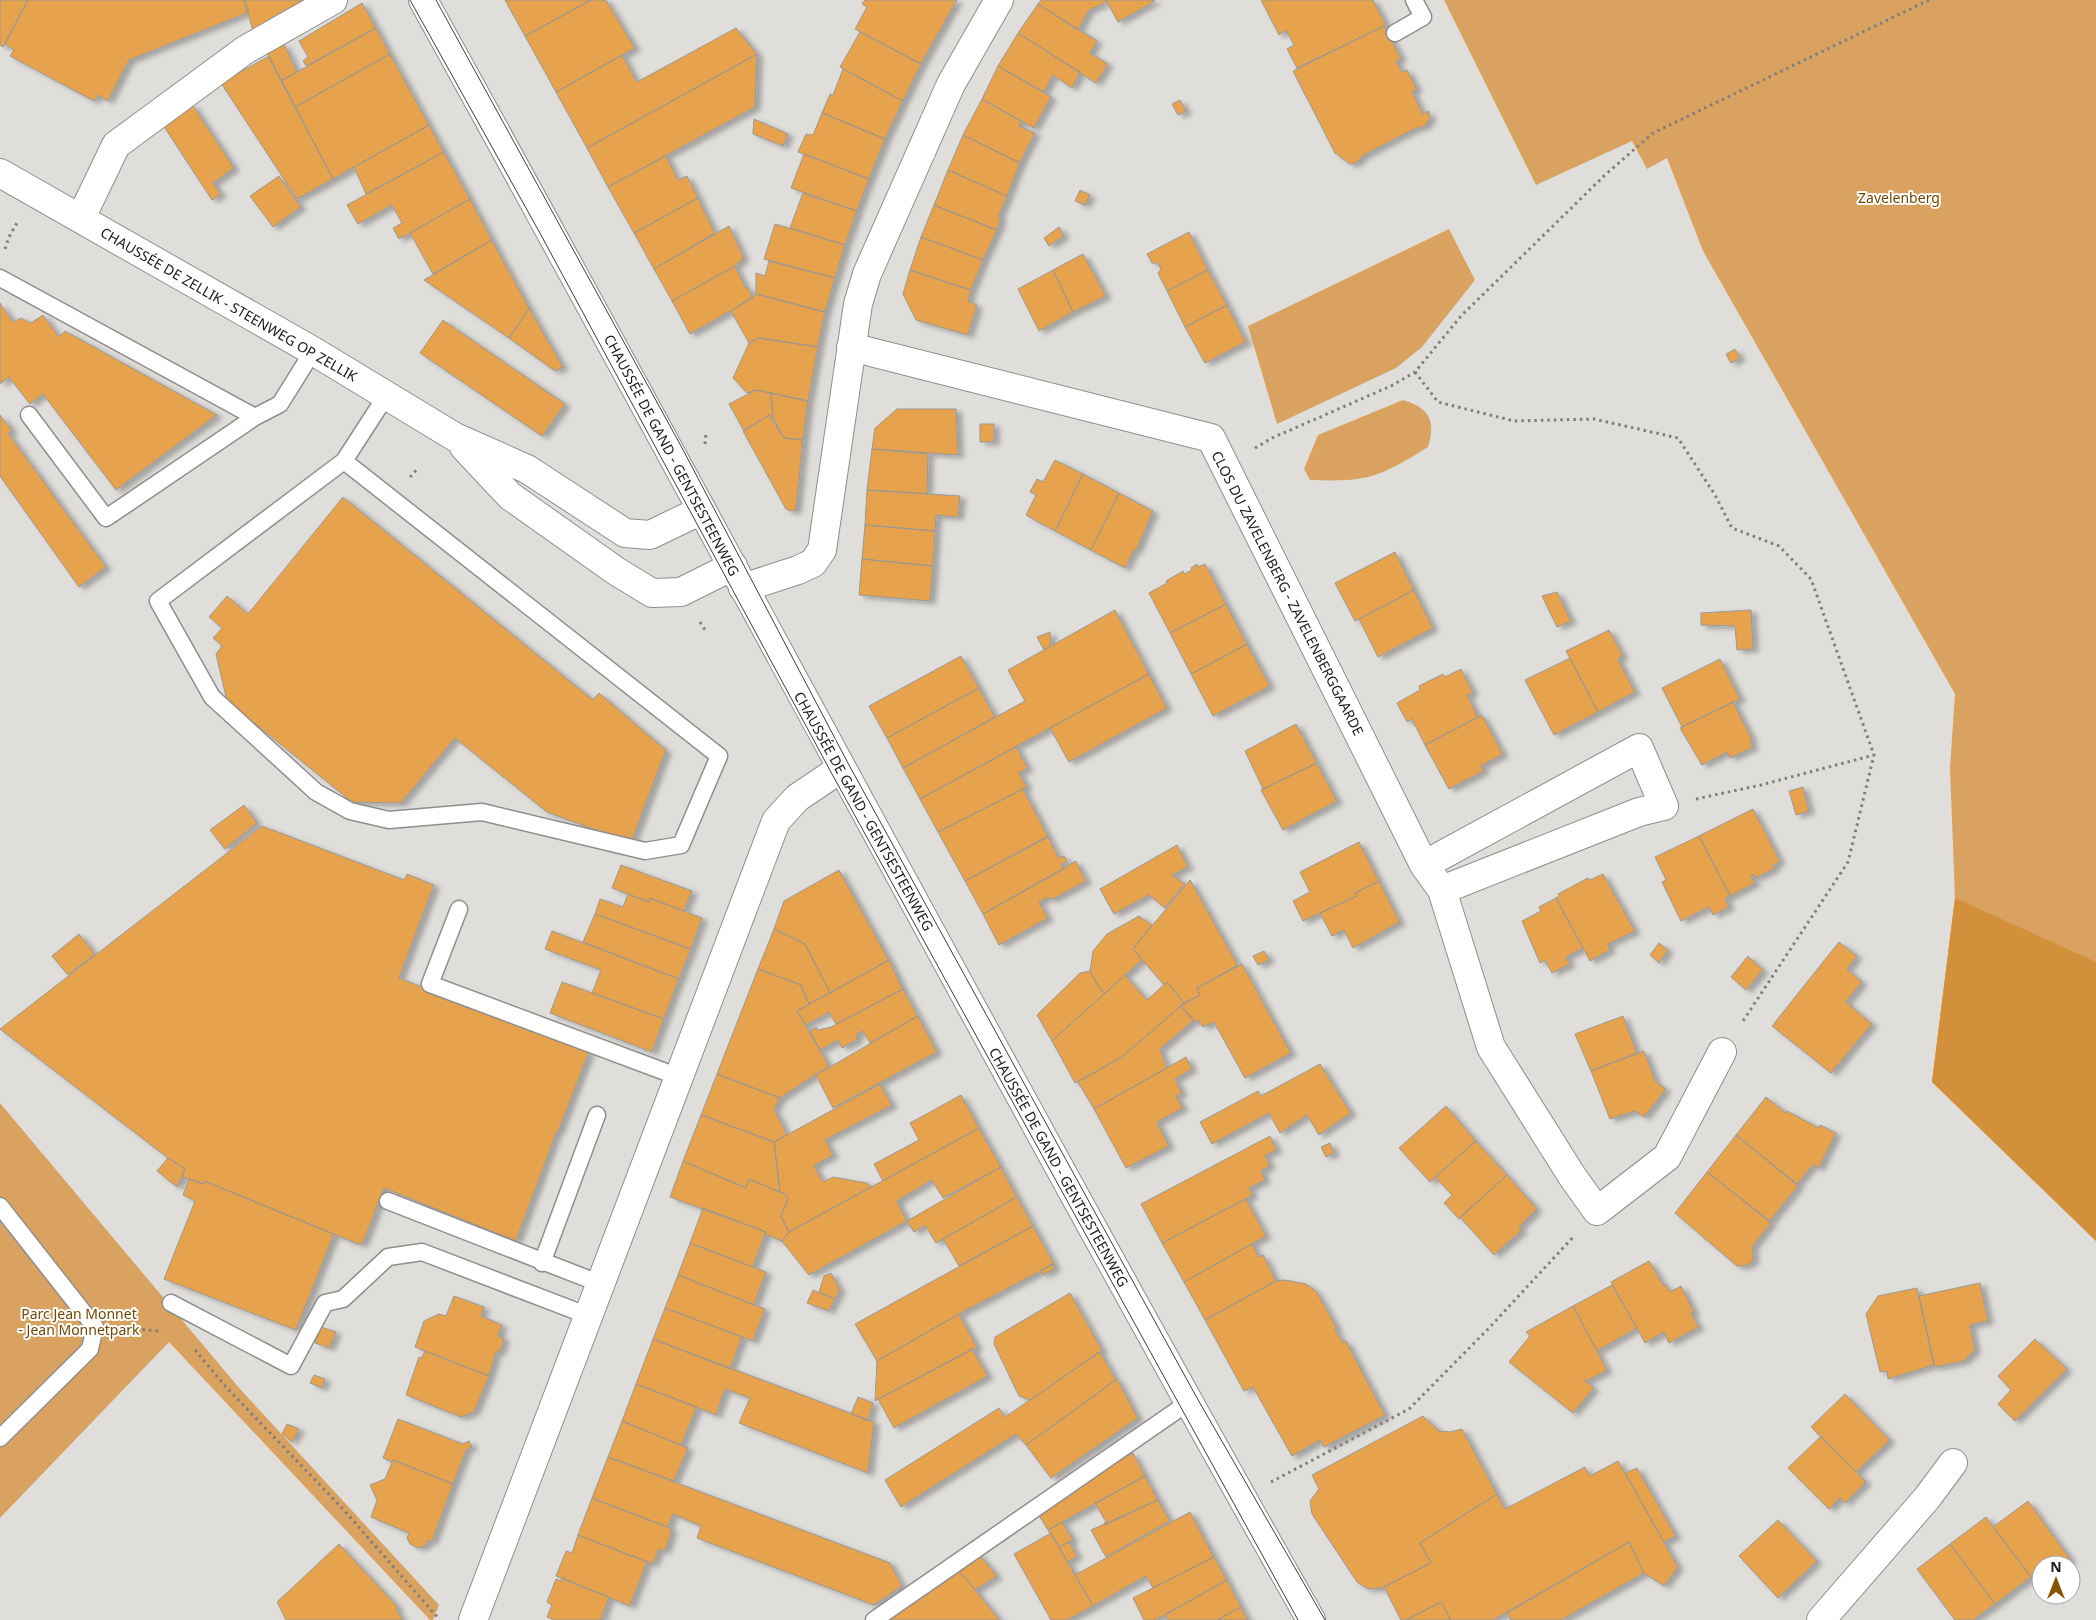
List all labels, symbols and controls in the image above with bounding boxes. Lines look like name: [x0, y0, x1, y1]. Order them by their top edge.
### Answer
park label: Zavelenberg: [1858, 188, 1940, 207]
street label: CHAUSSÉE DE ZELLIK - STEENWEG OP ZELLIK: [97, 222, 361, 386]
street label: CHAUSSÉE DE GAND - GENTSESTEENWEG: [600, 331, 744, 579]
street label: CLOS DU ZAVELENBERG - ZAVELENBERGGAARDE: [1208, 447, 1368, 739]
street label: CHAUSSÉE DE GAND - GENTSESTEENWEG: [790, 688, 938, 934]
street label: CHAUSSÉE DE GAND - GENTSESTEENWEG: [985, 1044, 1133, 1290]
park label: Parc Jean Monnet - Jean Monnetpark: [18, 1304, 140, 1339]
north arrow: [2031, 1555, 2081, 1605]
text: N: [2050, 1557, 2062, 1576]

